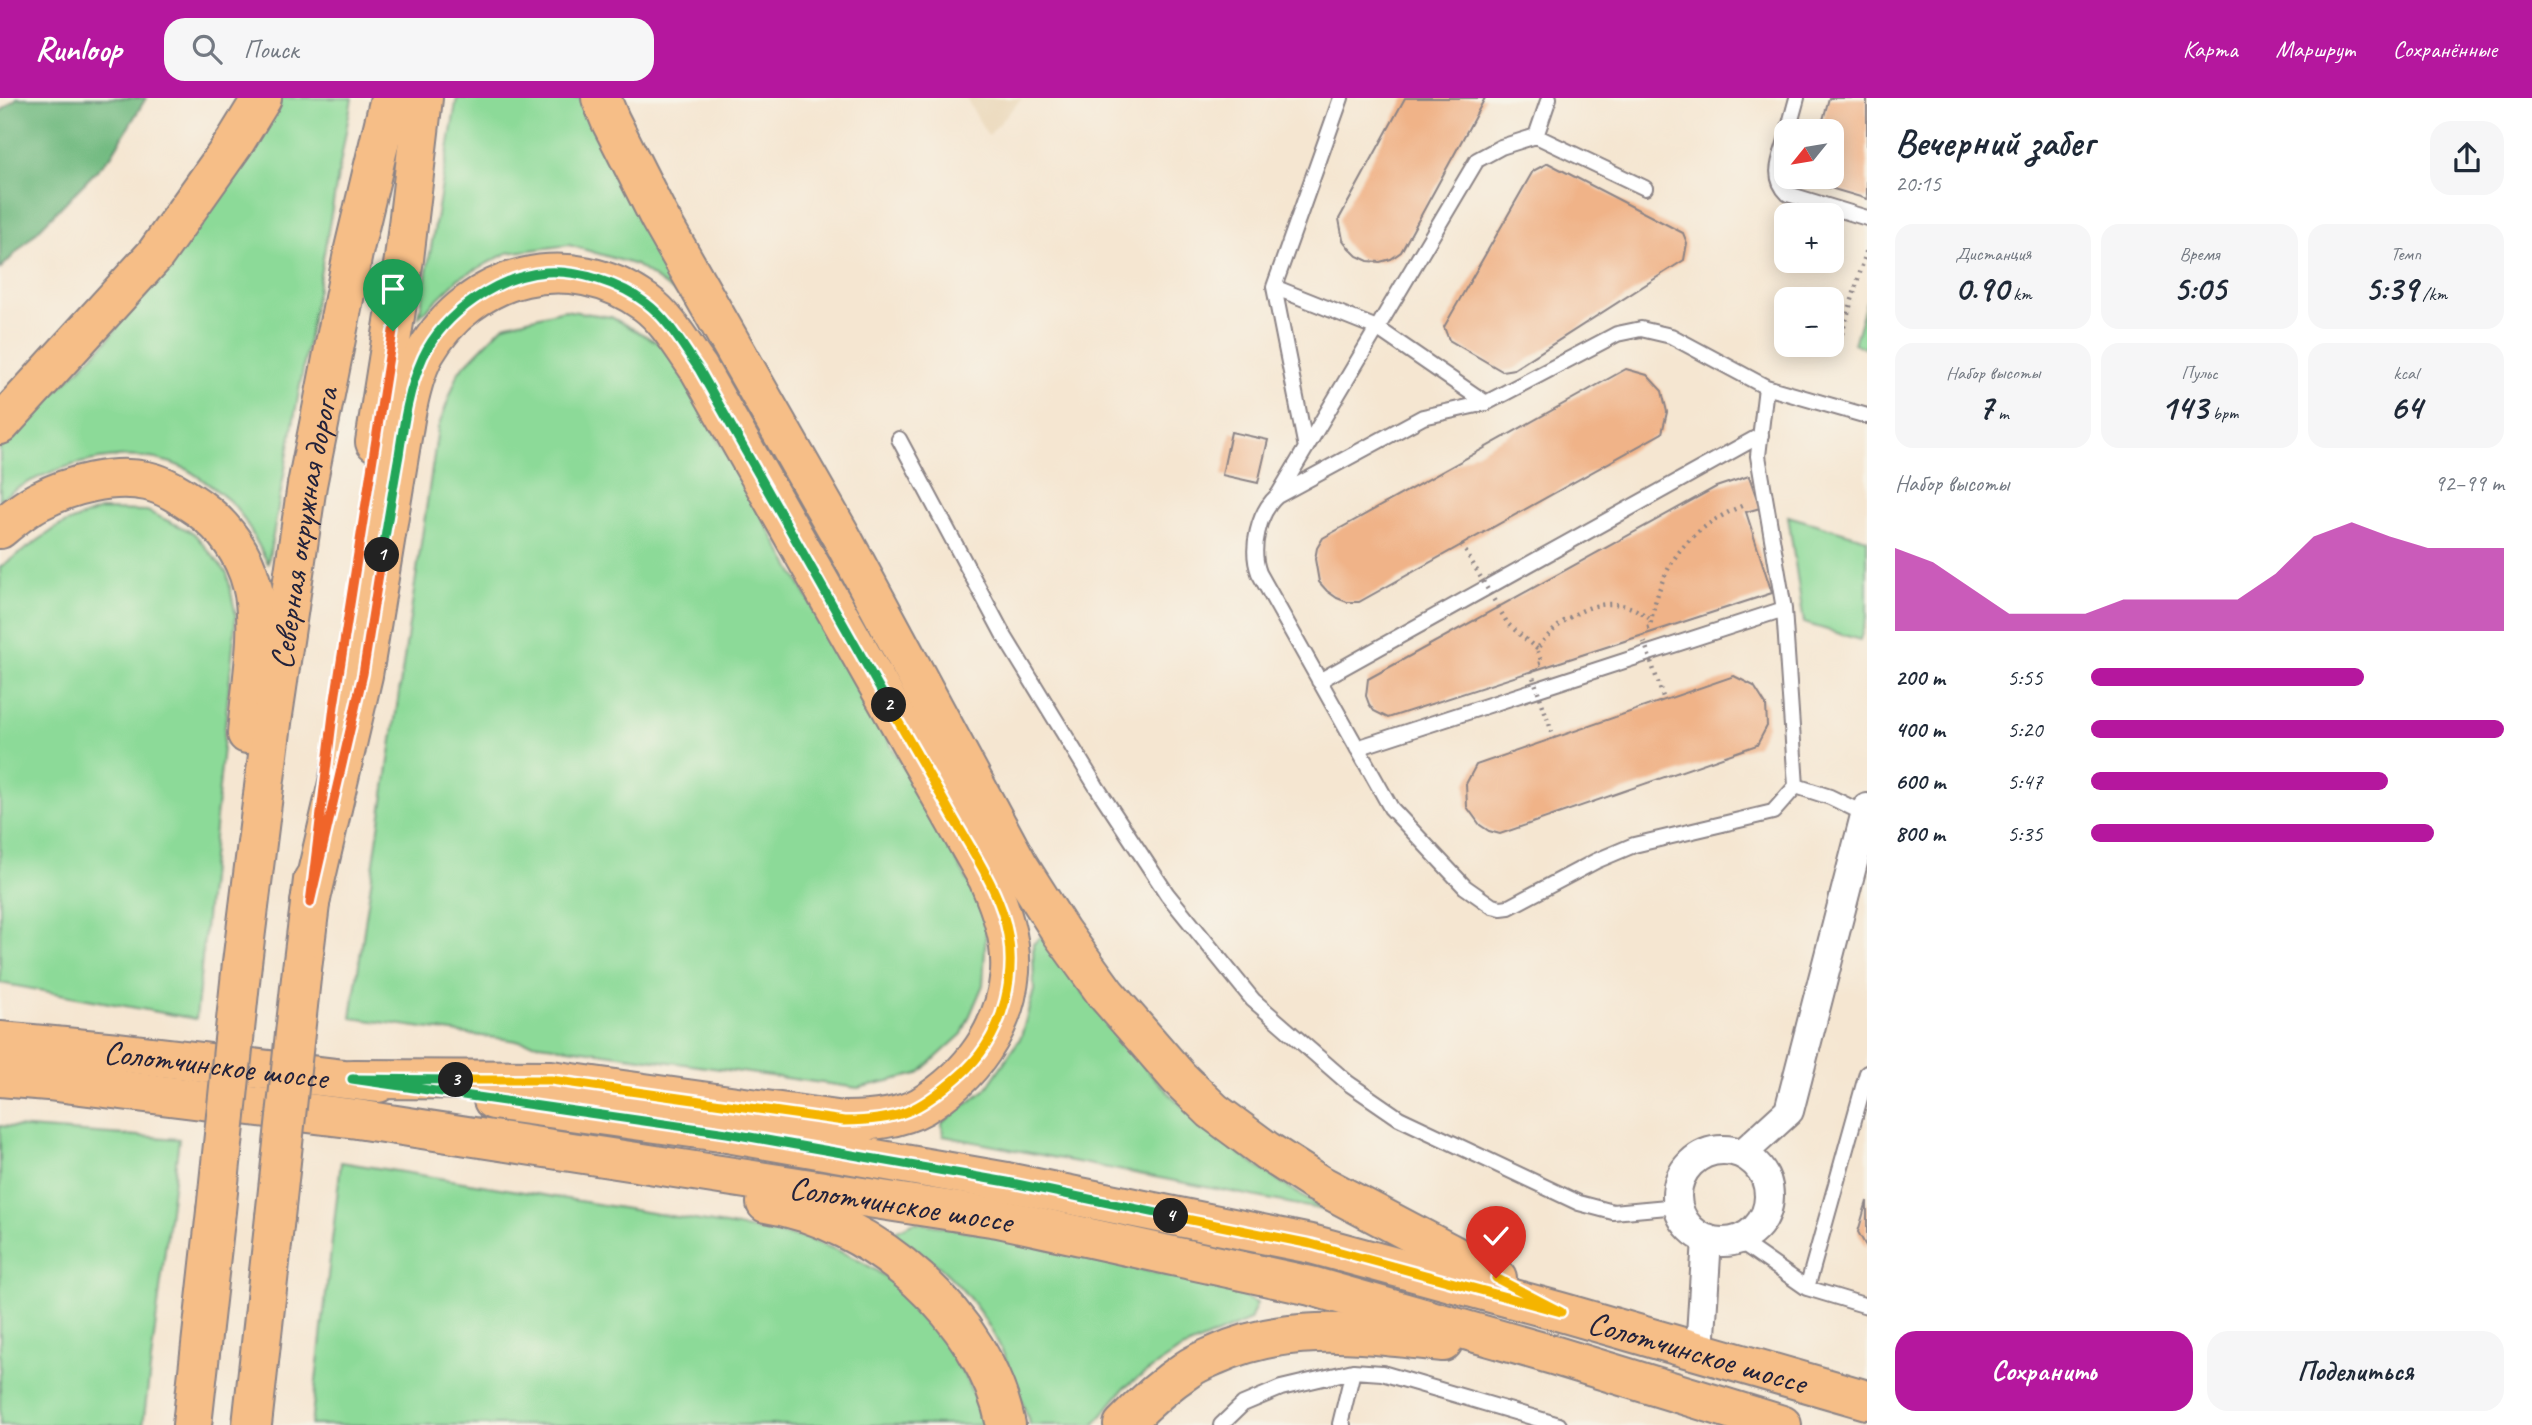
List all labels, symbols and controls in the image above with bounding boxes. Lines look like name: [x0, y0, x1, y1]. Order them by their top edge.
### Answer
search box: [164, 18, 654, 81]
text: Runloop: [35, 28, 122, 70]
icon: search: [188, 30, 226, 68]
text: Поиск: [244, 33, 298, 66]
text: Карта: [2183, 34, 2238, 64]
text: Маршрут: [2276, 34, 2355, 64]
text: Сохранённые: [2393, 34, 2497, 64]
north arrow: [1774, 119, 1844, 189]
map controls: [1774, 119, 1844, 357]
text: Вечерний забег: [1895, 119, 2094, 166]
button: share: [2430, 121, 2504, 195]
text: 20:15: [1895, 169, 1941, 198]
button: +: [1774, 203, 1844, 273]
text: Дистанция: [1955, 242, 2031, 266]
text: Время: [2179, 242, 2220, 266]
text: Темп: [2391, 242, 2421, 266]
pin: [363, 259, 423, 331]
text: 0.90: [1955, 266, 2008, 311]
text: 5:05: [2173, 266, 2226, 311]
text: 5:39: [2365, 266, 2418, 311]
icon: arrive: [374, 270, 412, 308]
text: km: [2008, 282, 2032, 306]
text: /km: [2418, 282, 2447, 306]
button: −: [1774, 287, 1844, 357]
text: Набор высоты: [1946, 361, 2040, 385]
text: Пульс: [2181, 361, 2218, 385]
text: kcal: [2393, 361, 2418, 385]
street label: Северная окружная дорога: [260, 382, 348, 672]
text: 7: [1978, 385, 1993, 430]
text: 143: [2161, 385, 2208, 430]
text: 64: [2390, 385, 2422, 430]
text: m: [1993, 401, 2009, 425]
text: bpm: [2208, 401, 2238, 425]
text: Набор высоты: [1895, 469, 2009, 498]
text: 92–99 m: [2434, 469, 2504, 498]
pin: 1: [364, 538, 400, 573]
text: 1: [377, 542, 386, 566]
text: 200 m: [1895, 663, 1945, 692]
text: 5:55: [2007, 663, 2043, 692]
pin: 2: [872, 688, 906, 722]
text: 2: [884, 692, 893, 716]
text: 400 m: [1895, 715, 1945, 744]
text: 5:20: [2007, 715, 2043, 744]
text: 600 m: [1895, 767, 1945, 796]
text: 5:47: [2007, 767, 2043, 796]
text: 800 m: [1895, 819, 1945, 848]
text: 5:35: [2007, 819, 2043, 848]
street label: Солотчинское шоссе: [102, 1031, 332, 1099]
pin: 3: [438, 1062, 474, 1098]
text: 3: [451, 1067, 460, 1091]
street label: Солотчинское шоссе: [786, 1166, 1019, 1243]
pin: 4: [1154, 1198, 1188, 1234]
text: 4: [1166, 1203, 1175, 1227]
pin: [1466, 1206, 1526, 1278]
icon: check: [1477, 1217, 1515, 1255]
street label: Солотчинское шоссе: [1583, 1301, 1813, 1404]
button: Сохранить: [1895, 1331, 2193, 1411]
button: Поделиться: [2207, 1331, 2504, 1411]

